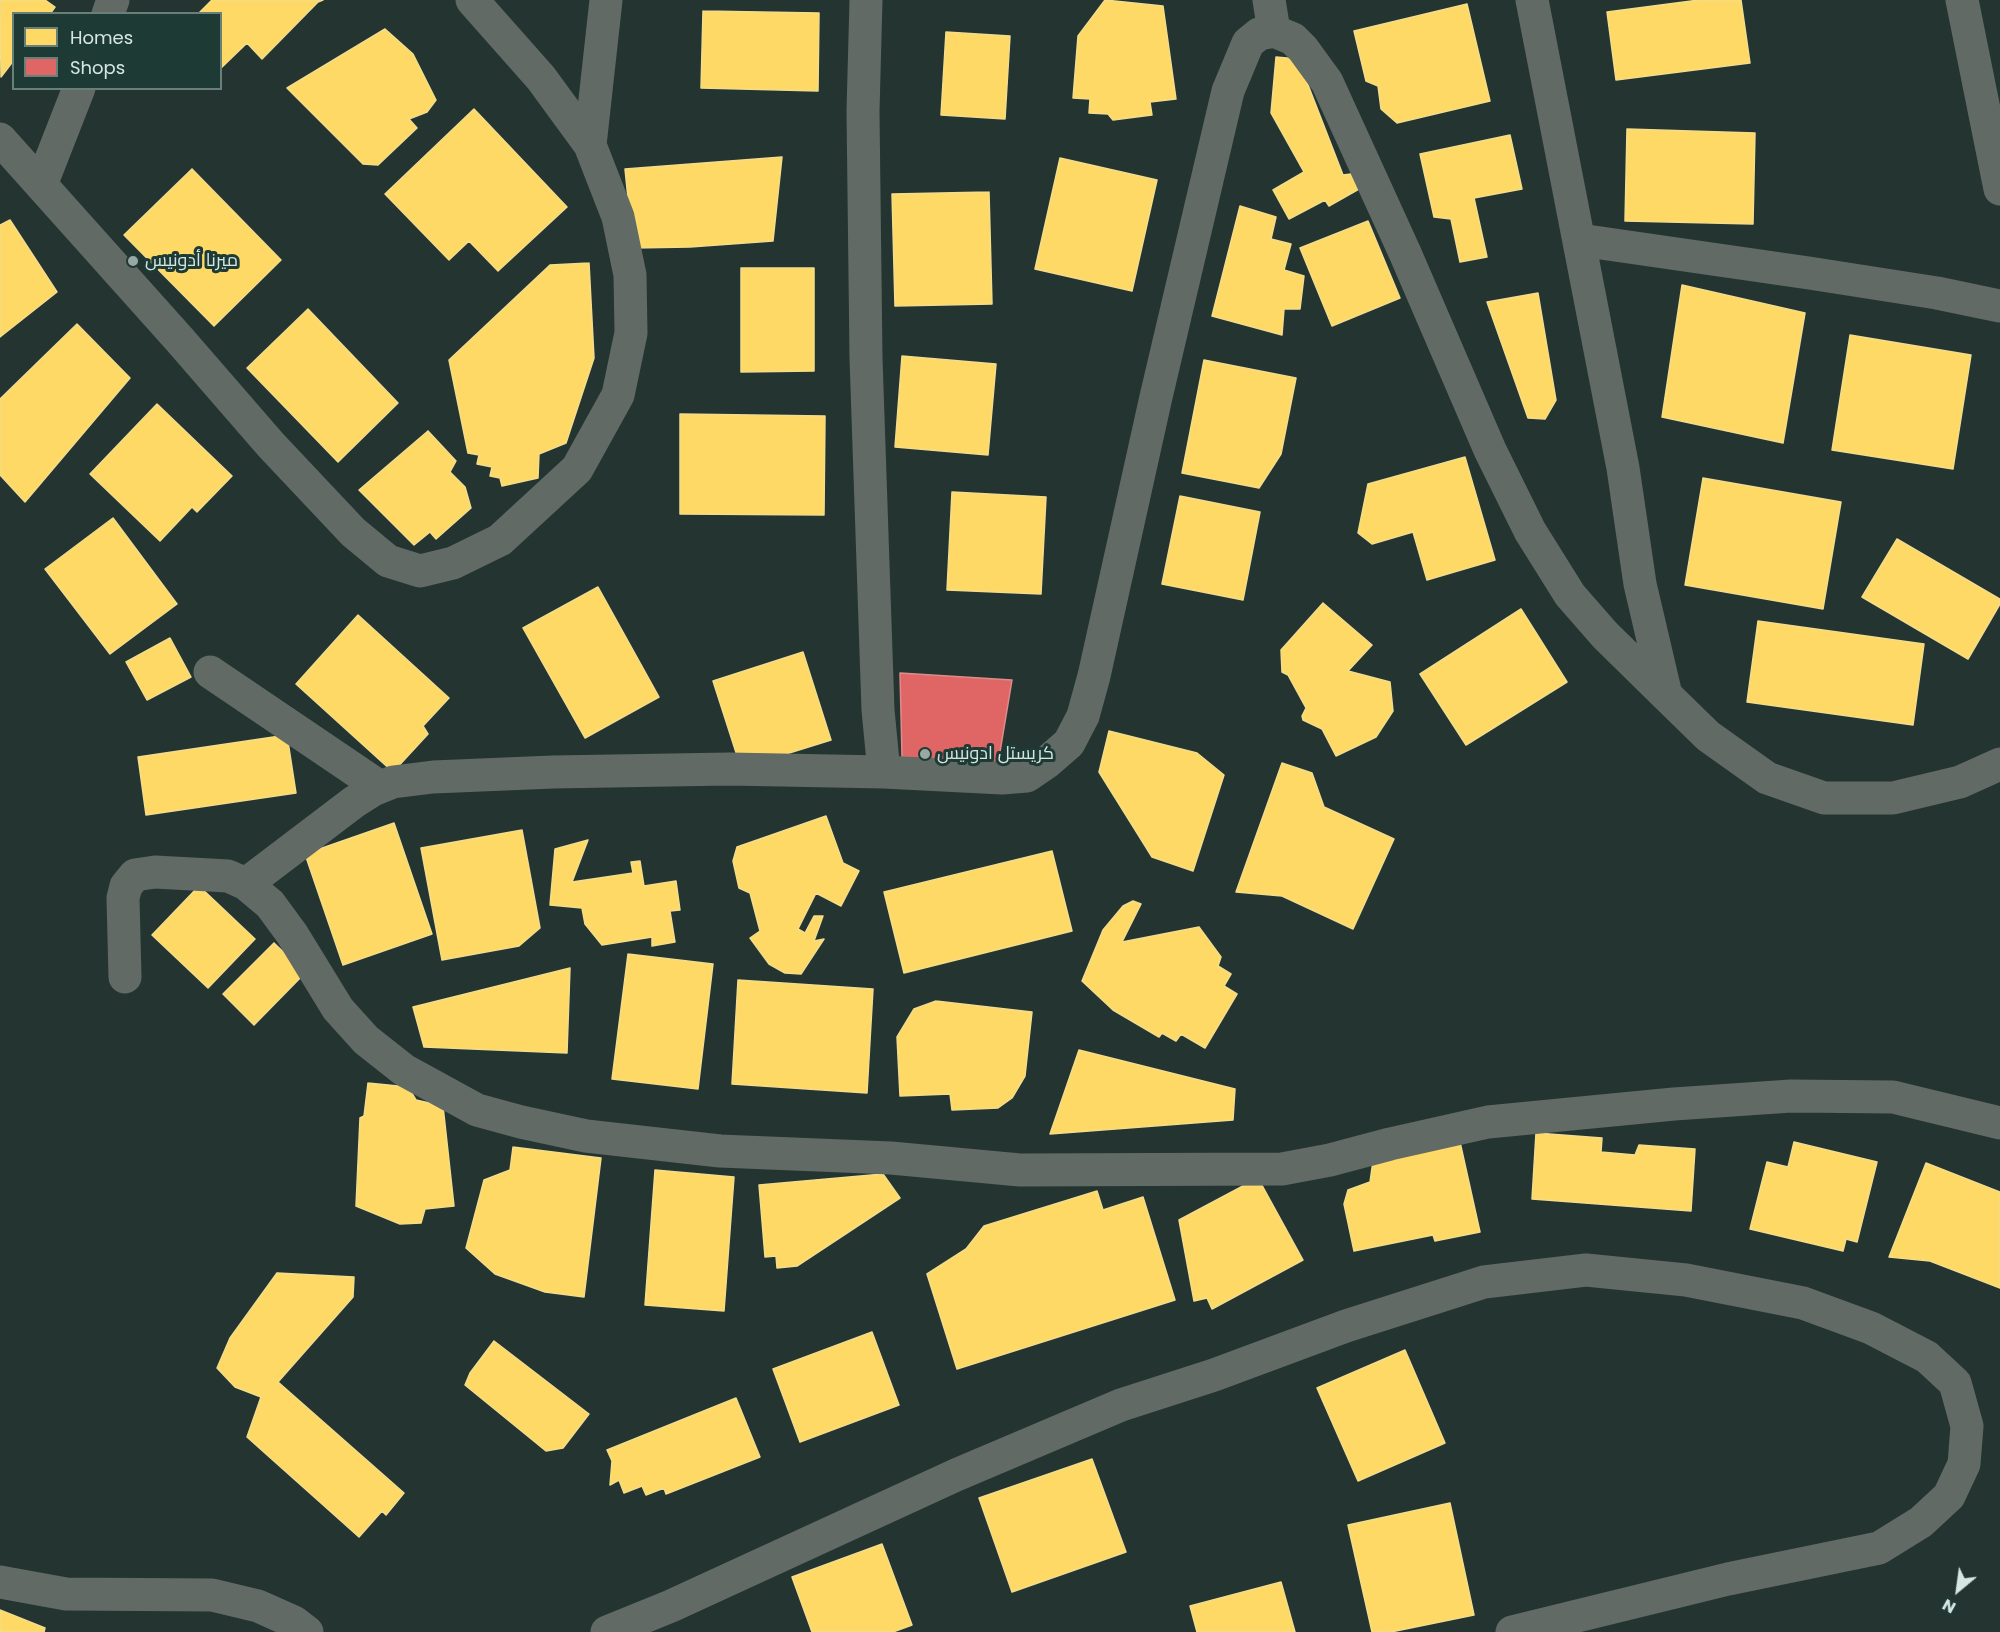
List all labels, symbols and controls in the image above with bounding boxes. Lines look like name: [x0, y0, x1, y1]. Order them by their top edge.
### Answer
legend: [12, 12, 222, 90]
text: Homes: [70, 25, 133, 50]
text: Shops: [70, 55, 125, 80]
place label: ميرنا أدونيس: [145, 250, 238, 272]
marker: ميرنا أدونيس: [126, 254, 140, 268]
place label: كريستل ادونيس: [937, 743, 1054, 765]
marker: كريستل ادونيس: [918, 747, 932, 761]
north arrow: [1928, 1560, 1988, 1620]
text: N: [1938, 1593, 1960, 1619]

